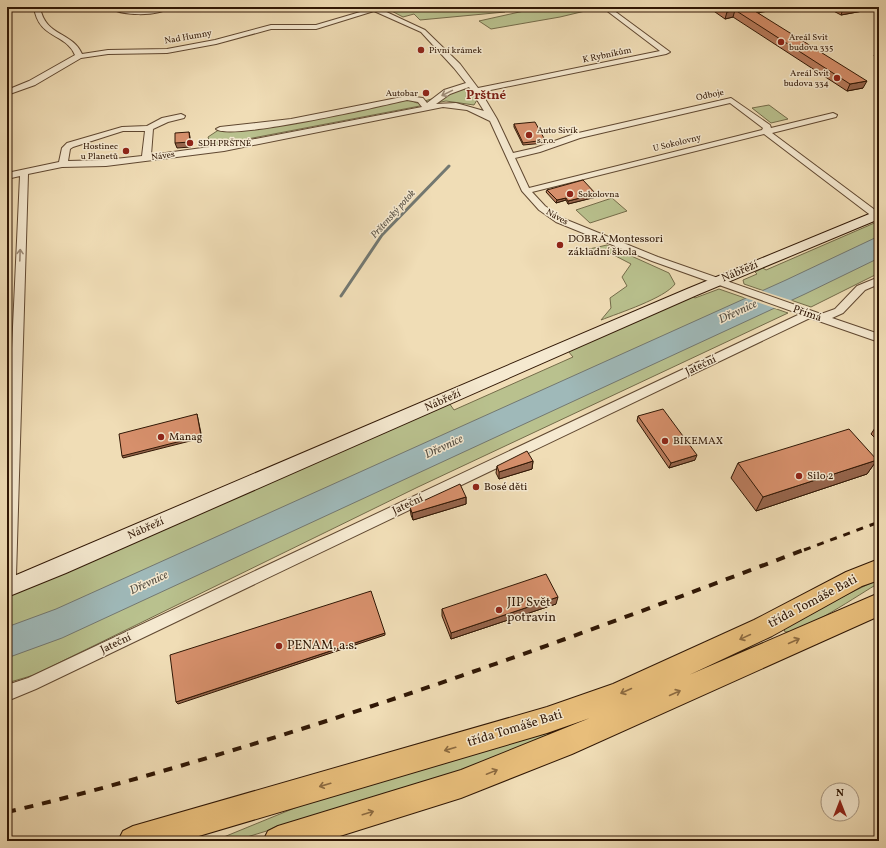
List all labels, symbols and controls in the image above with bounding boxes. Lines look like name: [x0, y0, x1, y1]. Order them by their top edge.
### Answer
street label: Nad Humny: [163, 26, 213, 48]
place label: Areál Svit budova 335: [789, 31, 833, 54]
marker: Areál Svit budova 335: [776, 37, 786, 47]
street label: K Rybníkům: [581, 43, 633, 67]
place label: Pivní krámek: [429, 44, 482, 57]
marker: Pivní krámek: [416, 45, 426, 55]
place label: Areál Svit budova 334: [784, 67, 829, 90]
marker: Areál Svit budova 334: [832, 73, 842, 83]
street label: Odboje: [695, 86, 725, 104]
place label: Autobar: [386, 87, 418, 100]
district label: Prštné: [466, 87, 506, 105]
marker: Autobar: [421, 88, 431, 98]
one-way arrow: [441, 90, 453, 97]
place label: Auto Sivík s.r.o.: [537, 124, 578, 147]
marker: Auto Sivík s.r.o.: [524, 130, 534, 140]
street label: U Sokolovny: [652, 131, 702, 155]
place label: SDH PRŠTNÉ: [198, 137, 252, 150]
marker: SDH PRŠTNÉ: [185, 138, 195, 148]
place label: Hostinec u Planetů: [81, 140, 118, 163]
marker: Hostinec u Planetů: [121, 146, 131, 156]
street label: Náves: [150, 148, 176, 164]
water label: Prštenský potok: [367, 186, 419, 241]
place label: Sokolovna: [578, 188, 620, 201]
marker: Sokolovna: [565, 189, 575, 199]
street label: Náves: [543, 206, 571, 228]
place label: DOBRÁ Montessori základní škola: [568, 232, 663, 260]
marker: DOBRÁ Montessori základní škola: [555, 240, 565, 250]
one-way arrow: [16, 249, 23, 262]
street label: Nábřeží: [719, 257, 761, 286]
water label: Dřevnice: [716, 296, 760, 328]
street label: Přímá: [791, 302, 824, 326]
street label: Jateční: [683, 352, 720, 380]
street label: Nábřeží: [422, 386, 464, 416]
place label: Manag: [169, 430, 203, 445]
water label: Dřevnice: [422, 431, 466, 463]
marker: Manag: [156, 432, 166, 442]
place label: BIKEMAX: [673, 434, 723, 449]
marker: BIKEMAX: [660, 436, 670, 446]
place label: Silo 2: [807, 469, 834, 484]
marker: Silo 2: [794, 471, 804, 481]
place label: Bosé děti: [484, 480, 527, 495]
marker: Bosé děti: [471, 482, 481, 492]
street label: Jateční: [390, 491, 427, 519]
street label: Nábřeží: [125, 514, 167, 544]
water label: Dřevnice: [127, 567, 171, 599]
street label: třída Tomáše Bati: [765, 571, 861, 633]
place label: JIP Svět potravin: [507, 594, 556, 627]
marker: JIP Svět potravin: [494, 605, 504, 615]
street label: Jateční: [98, 630, 135, 658]
one-way arrow: [739, 634, 751, 641]
place label: PENAM, a.s.: [287, 637, 357, 655]
one-way arrow: [788, 637, 800, 644]
marker: PENAM, a.s.: [274, 641, 284, 651]
one-way arrow: [621, 688, 633, 695]
one-way arrow: [669, 689, 681, 696]
street label: třída Tomáše Bati: [465, 706, 565, 752]
one-way arrow: [443, 746, 456, 753]
one-way arrow: [485, 768, 497, 775]
one-way arrow: [319, 782, 332, 789]
north arrow: [820, 782, 860, 822]
text: N: [836, 786, 844, 801]
one-way arrow: [362, 809, 375, 816]

